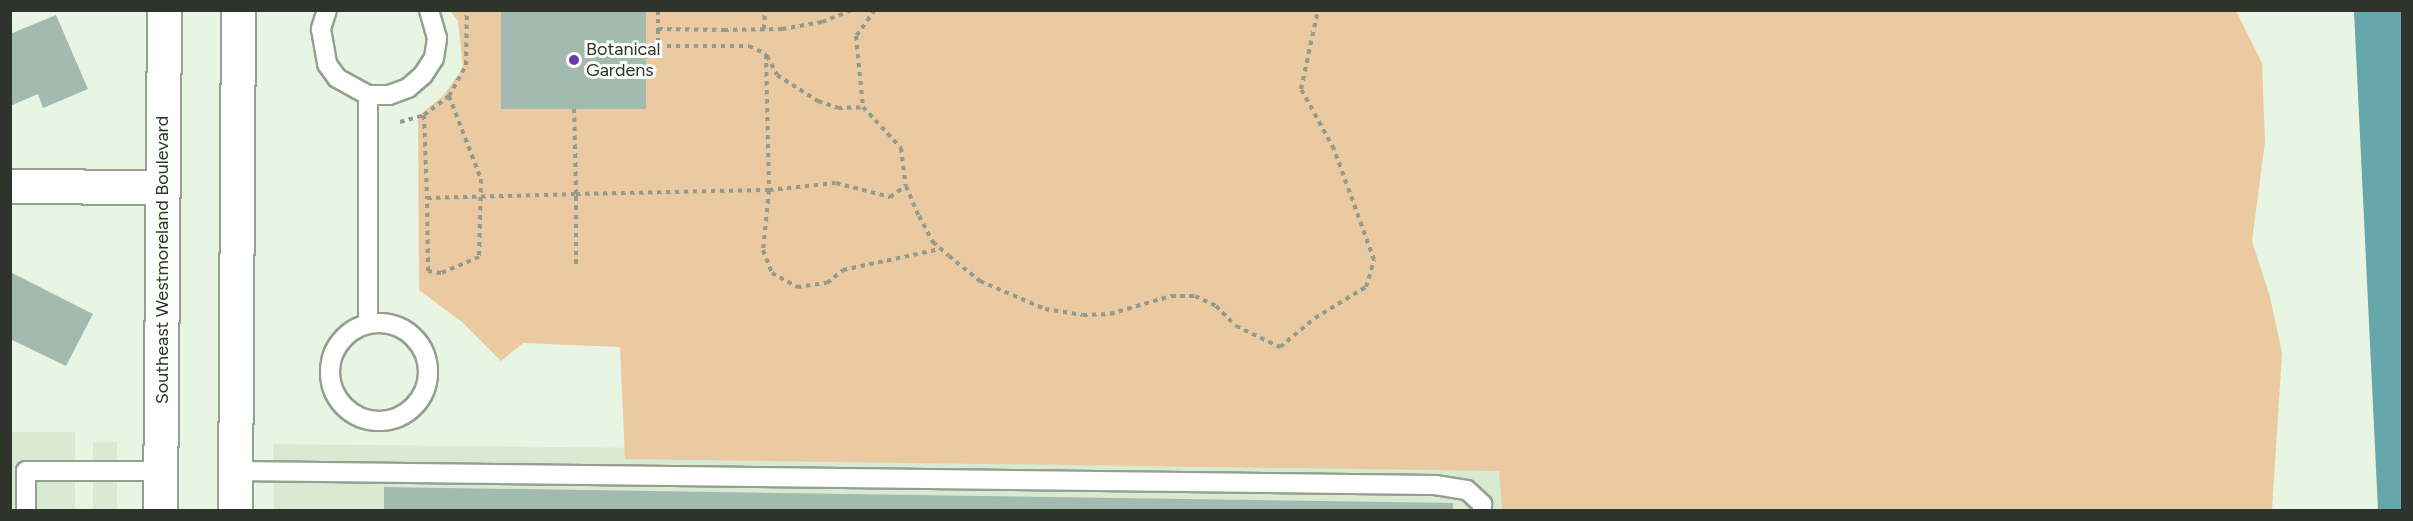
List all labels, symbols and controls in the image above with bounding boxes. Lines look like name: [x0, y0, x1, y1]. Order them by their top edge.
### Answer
place label: Botanical Gardens: [586, 39, 660, 82]
marker: Botanical Gardens: [567, 53, 581, 67]
street label: Southeast Westmoreland Boulevard: [151, 116, 173, 404]

